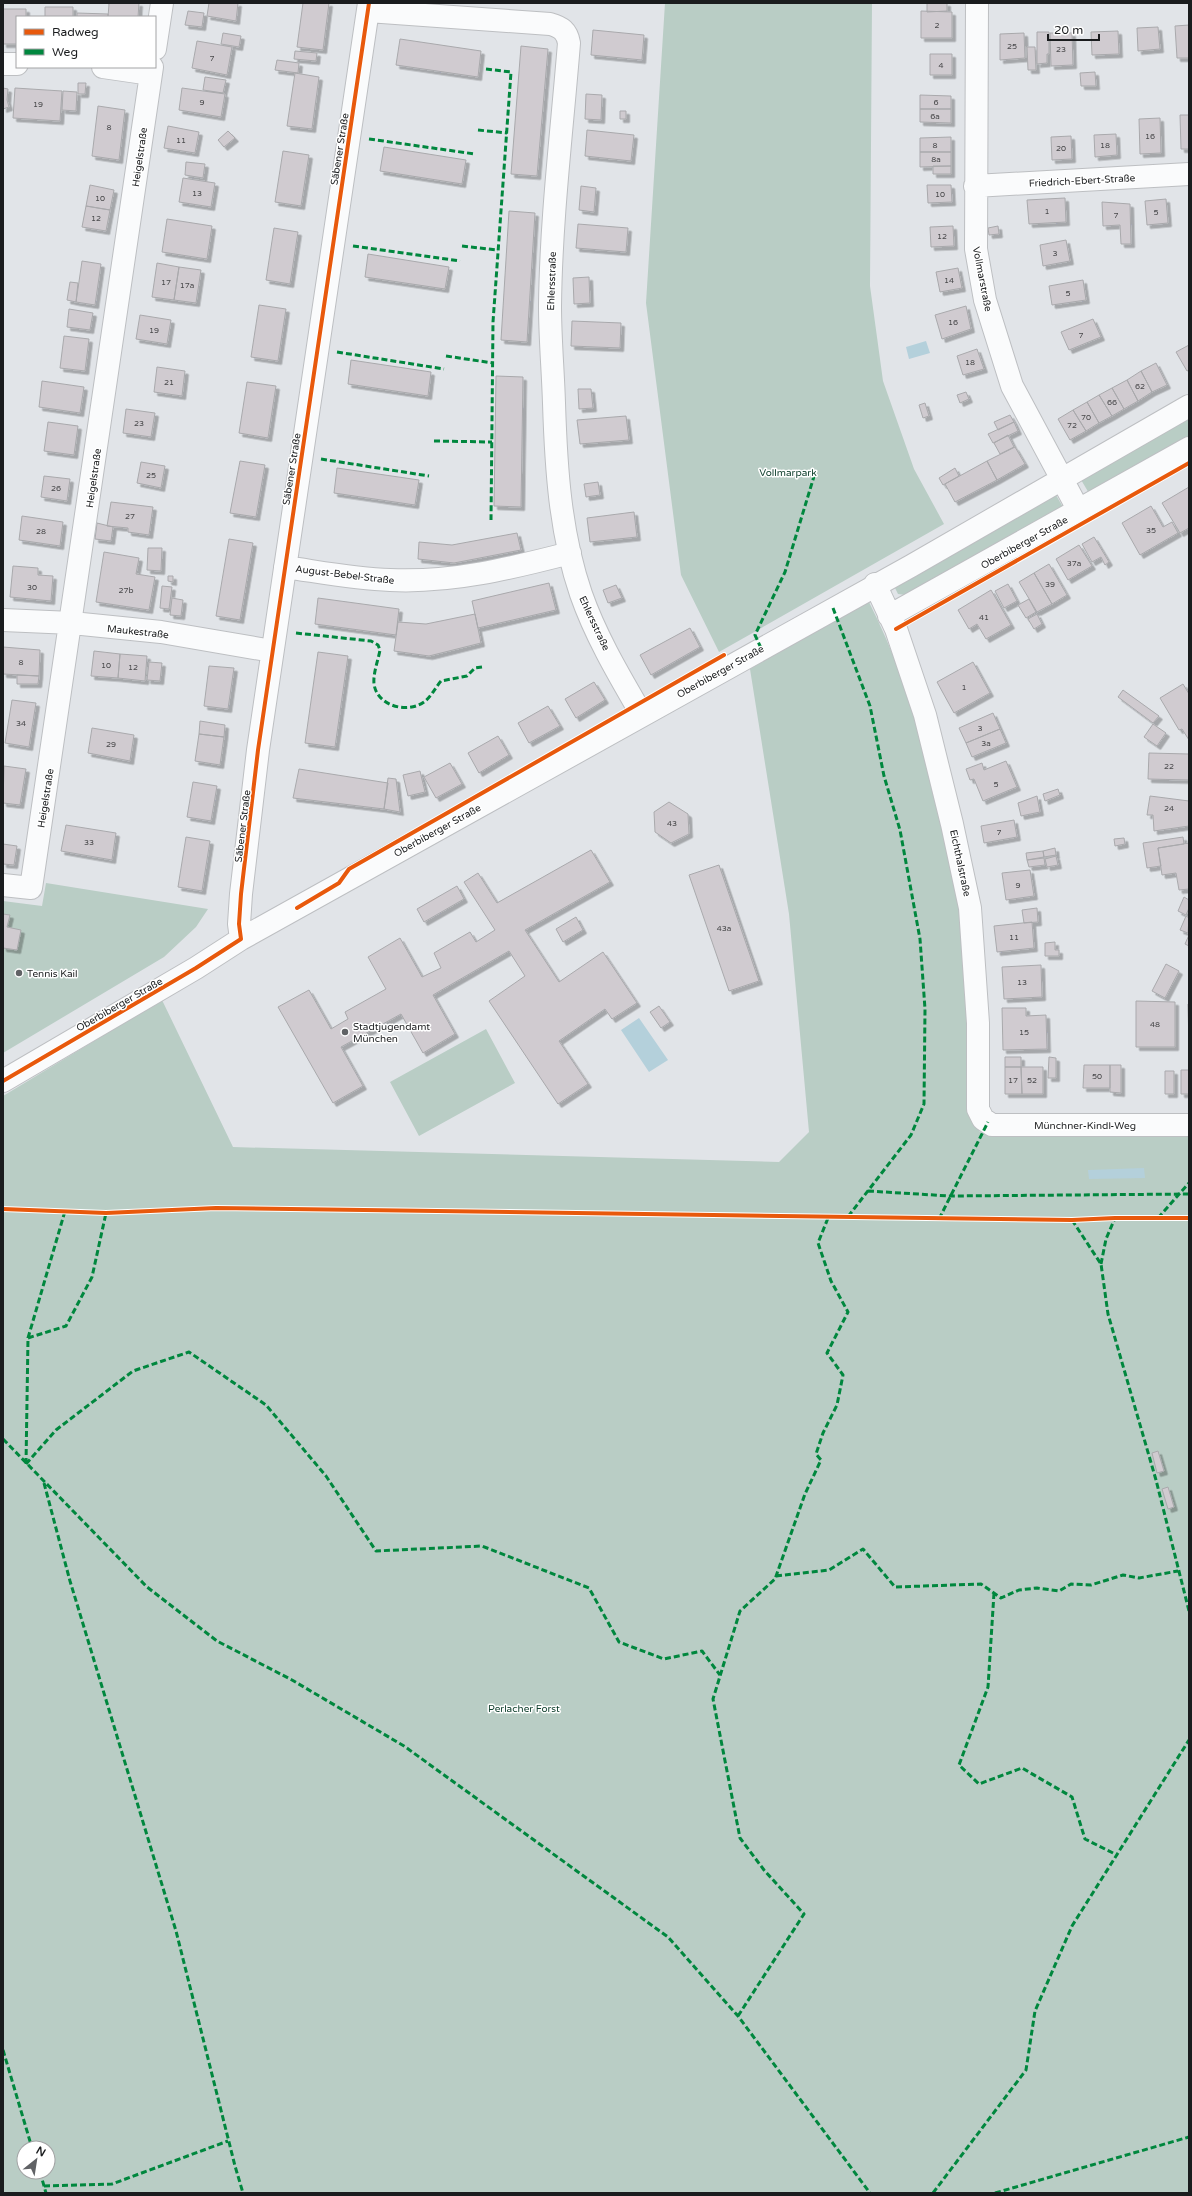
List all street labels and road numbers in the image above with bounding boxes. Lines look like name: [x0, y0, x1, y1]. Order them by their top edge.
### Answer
street label: Säbener Straße: [328, 112, 352, 186]
street label: Heigelstraße: [130, 126, 150, 188]
street label: Friedrich-Ebert-Straße: [1028, 172, 1136, 190]
street label: Vollmarstraße: [970, 246, 994, 313]
street label: Ehlersstraße: [545, 251, 559, 311]
street label: Säbener Straße: [280, 432, 304, 506]
street label: Heigelstraße: [84, 447, 104, 509]
street label: Oberbiberger Straße: [979, 514, 1070, 572]
street label: August-Bebel-Straße: [295, 563, 395, 587]
street label: Ehlersstraße: [576, 594, 612, 653]
street label: Maukestraße: [106, 623, 170, 641]
street label: Oberbiberger Straße: [675, 643, 766, 701]
street label: Heigelstraße: [35, 767, 57, 829]
street label: Säbener Straße: [233, 789, 253, 863]
street label: Oberbiberger Straße: [392, 802, 483, 860]
street label: Eichthalstraße: [947, 829, 973, 898]
street label: Oberbiberger Straße: [74, 975, 165, 1034]
street label: Münchner-Kindl-Weg: [1034, 1120, 1136, 1132]

